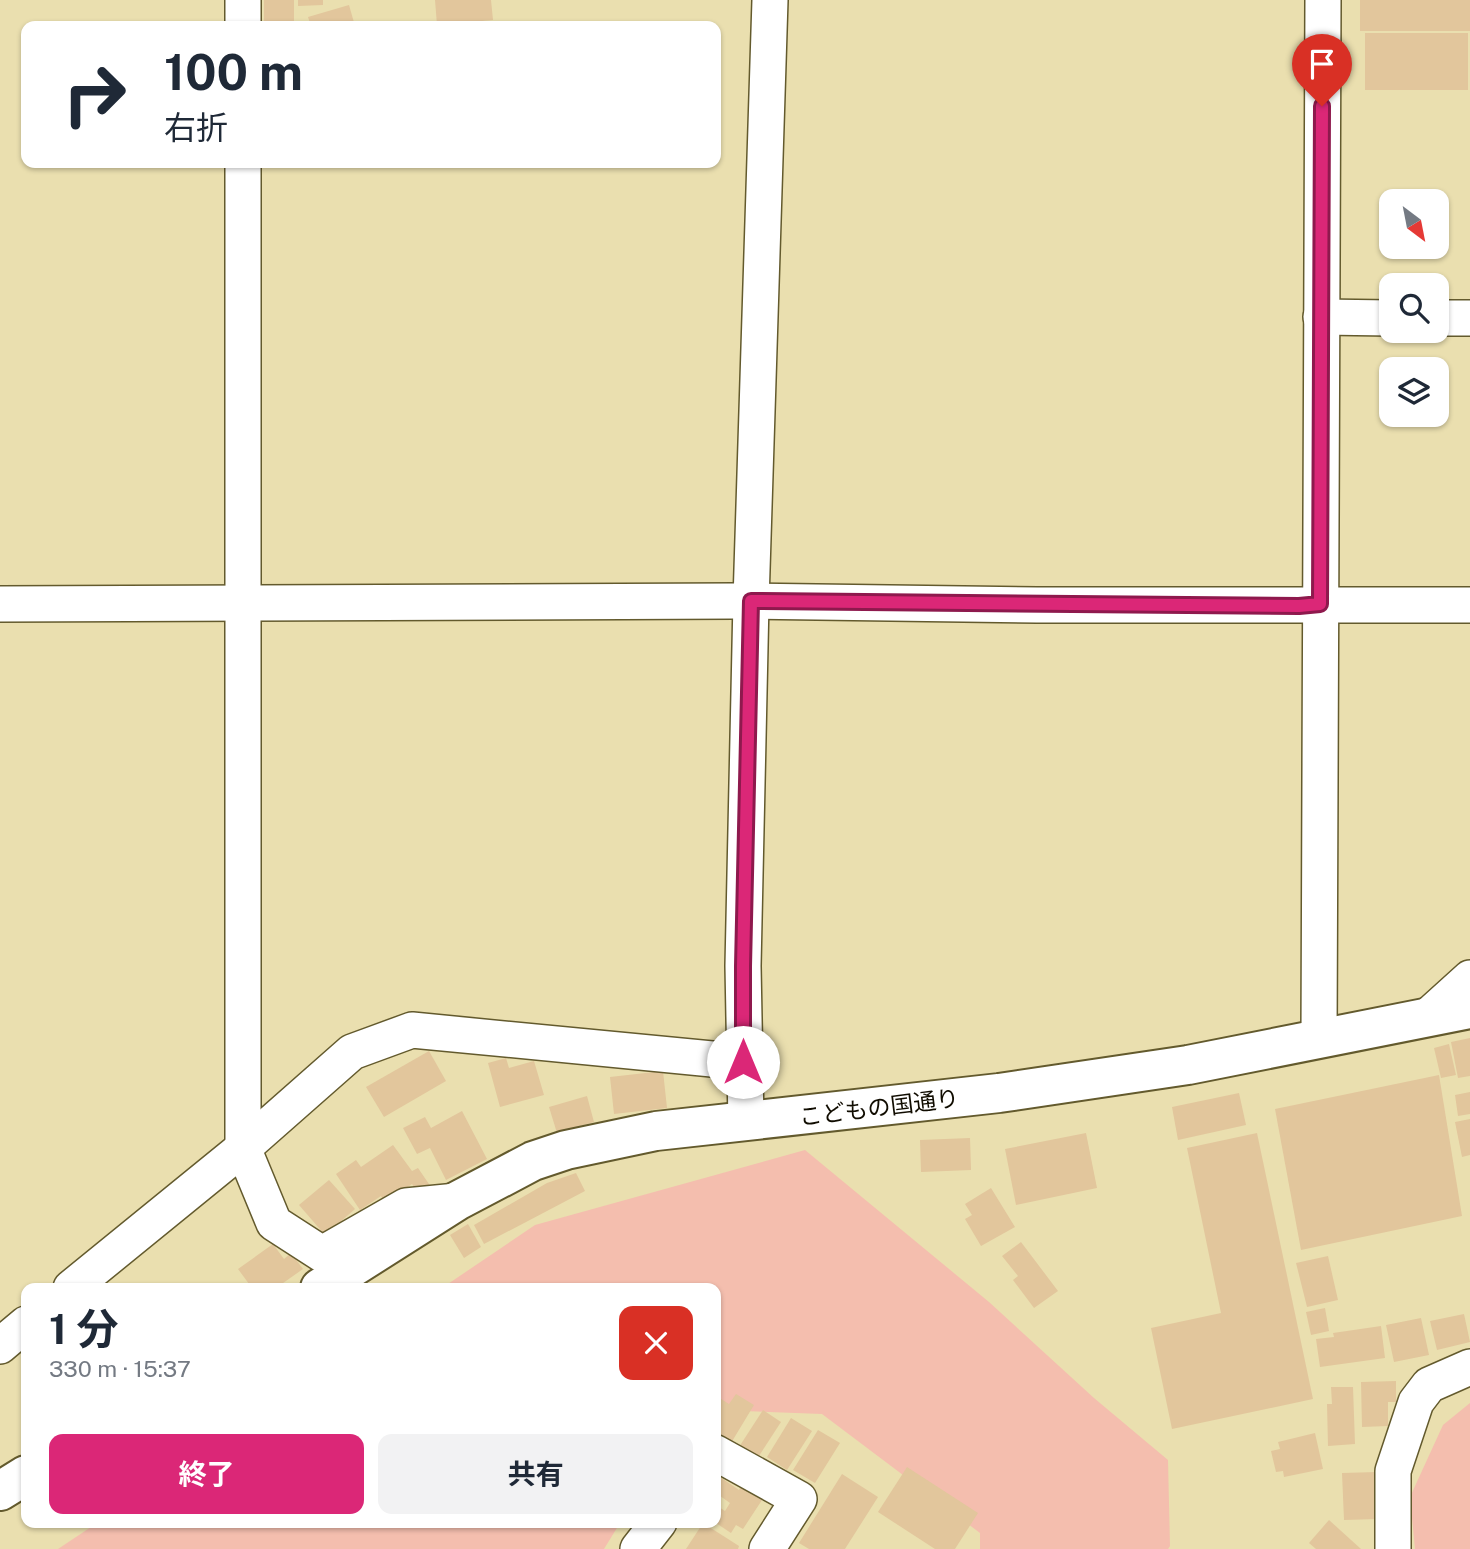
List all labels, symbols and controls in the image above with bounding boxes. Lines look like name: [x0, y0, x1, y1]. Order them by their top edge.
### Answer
pin: [1292, 34, 1352, 106]
text: 100 m: [164, 43, 303, 101]
icon: arrive: [1303, 45, 1341, 83]
icon: right: [49, 49, 140, 140]
text: 右折: [164, 109, 228, 146]
north arrow: [1379, 189, 1449, 259]
map controls: [1379, 189, 1449, 427]
button: search: [1379, 273, 1449, 343]
button: layers: [1379, 357, 1449, 427]
position arrow: [706, 1025, 780, 1099]
street label: こどもの国通り: [797, 1084, 961, 1130]
text: 1 分: [49, 1304, 118, 1353]
button: close: [619, 1306, 693, 1380]
text: 330 m · 15:37: [49, 1355, 191, 1382]
button: 終了: [49, 1434, 364, 1514]
button: 共有: [378, 1434, 693, 1514]

